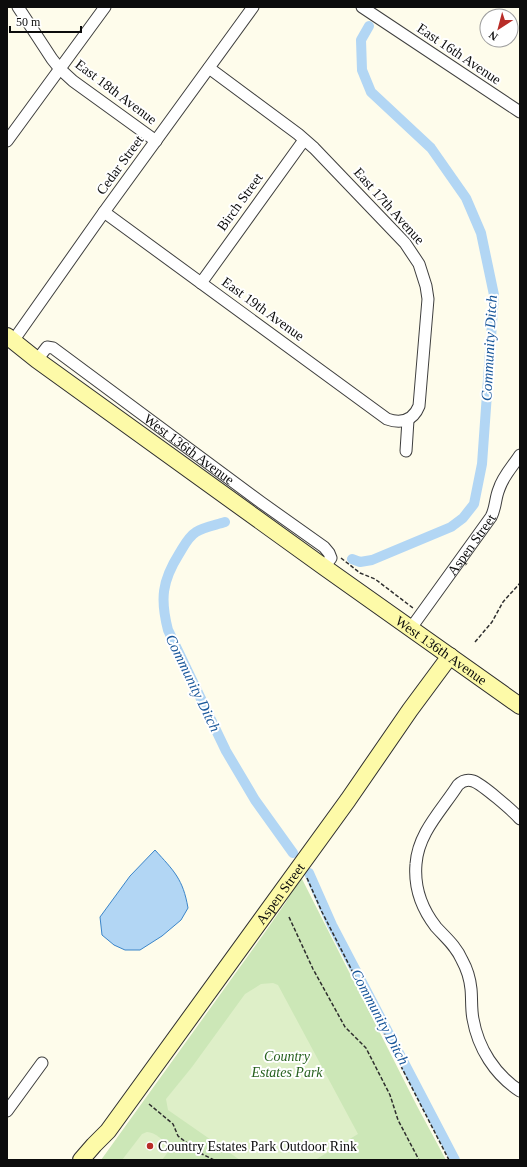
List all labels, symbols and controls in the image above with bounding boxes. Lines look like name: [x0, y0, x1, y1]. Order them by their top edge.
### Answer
scale bar: [10, 8, 81, 34]
north arrow: [479, 8, 519, 48]
text: 50 m: [16, 15, 41, 29]
street label: East 16th Avenue: [414, 20, 504, 88]
text: N: [486, 29, 500, 43]
street label: East 18th Avenue: [72, 57, 160, 127]
street label: Cedar Street: [93, 132, 147, 198]
street label: East 17th Avenue: [351, 165, 427, 247]
street label: Birch Street: [214, 170, 266, 234]
street label: East 19th Avenue: [219, 274, 307, 344]
water label: Community Ditch: [478, 295, 500, 401]
street label: West 136th Avenue: [141, 411, 237, 487]
street label: Aspen Street: [444, 511, 499, 578]
street label: West 136th Avenue: [393, 613, 490, 688]
water label: Community Ditch: [163, 632, 223, 734]
street label: Aspen Street: [253, 860, 307, 927]
water label: Community Ditch: [348, 966, 412, 1068]
park label: Country Estates Park: [250, 1049, 323, 1080]
place label: Country Estates Park Outdoor Rink: [158, 1139, 357, 1154]
marker: Country Estates Park Outdoor Rink: [145, 1141, 155, 1151]

